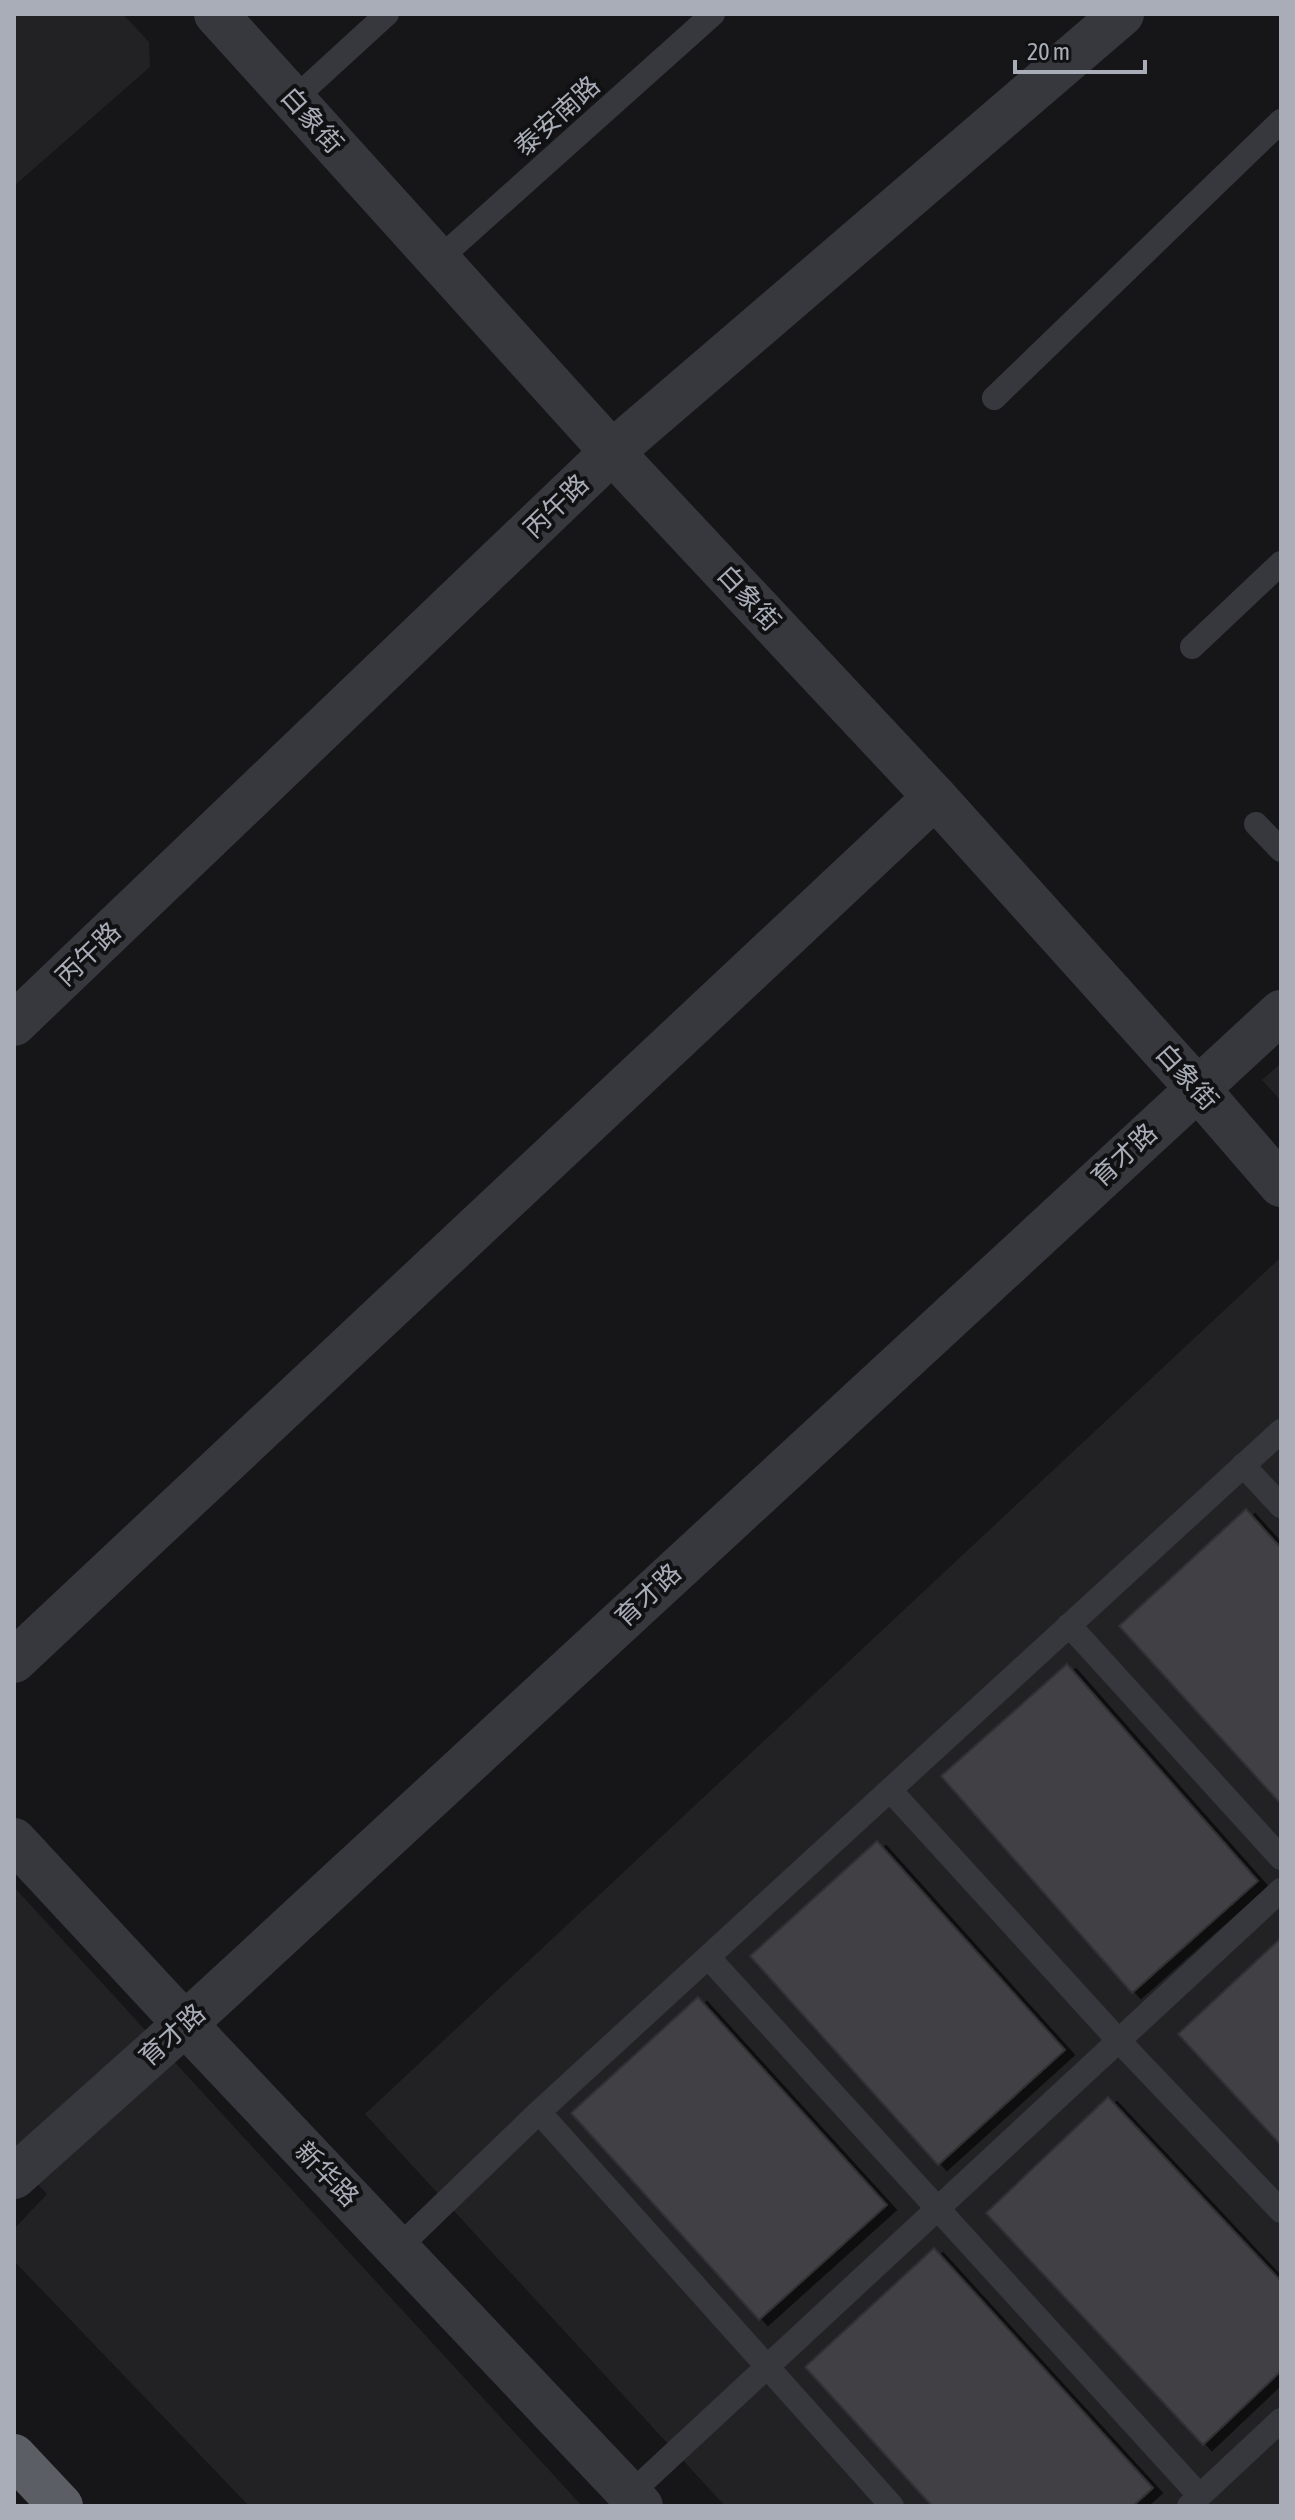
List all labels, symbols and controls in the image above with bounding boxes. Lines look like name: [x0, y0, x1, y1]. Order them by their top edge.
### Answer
scale bar: [1015, 24, 1145, 74]
text: 20 m: [1027, 38, 1070, 65]
street label: 泰安南路: [508, 70, 606, 162]
street label: 白象街: [275, 81, 349, 159]
street label: 丙午路: [518, 468, 594, 544]
street label: 白象街: [711, 559, 787, 637]
street label: 丙午路: [50, 916, 126, 992]
street label: 白象街: [1150, 1038, 1224, 1116]
street label: 育才路: [1085, 1117, 1163, 1193]
street label: 育才路: [609, 1557, 687, 1633]
street label: 育才路: [133, 1998, 211, 2072]
street label: 新华路: [289, 2136, 365, 2212]

